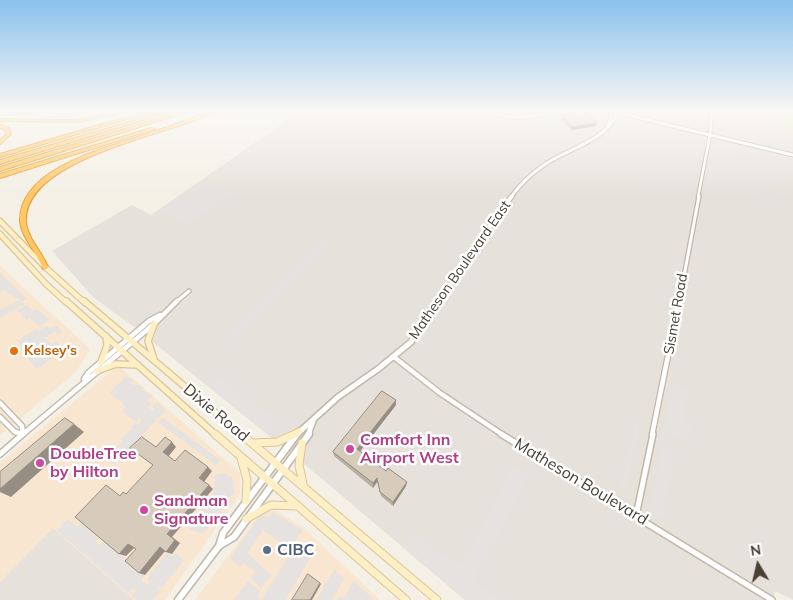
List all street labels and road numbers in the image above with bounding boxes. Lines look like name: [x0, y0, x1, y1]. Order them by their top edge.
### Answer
street label: Matheson Boulevard East: [406, 197, 514, 343]
street label: Sismet Road: [661, 272, 691, 356]
street label: Dixie Road: [179, 380, 253, 446]
street label: Matheson Boulevard: [511, 434, 651, 530]

